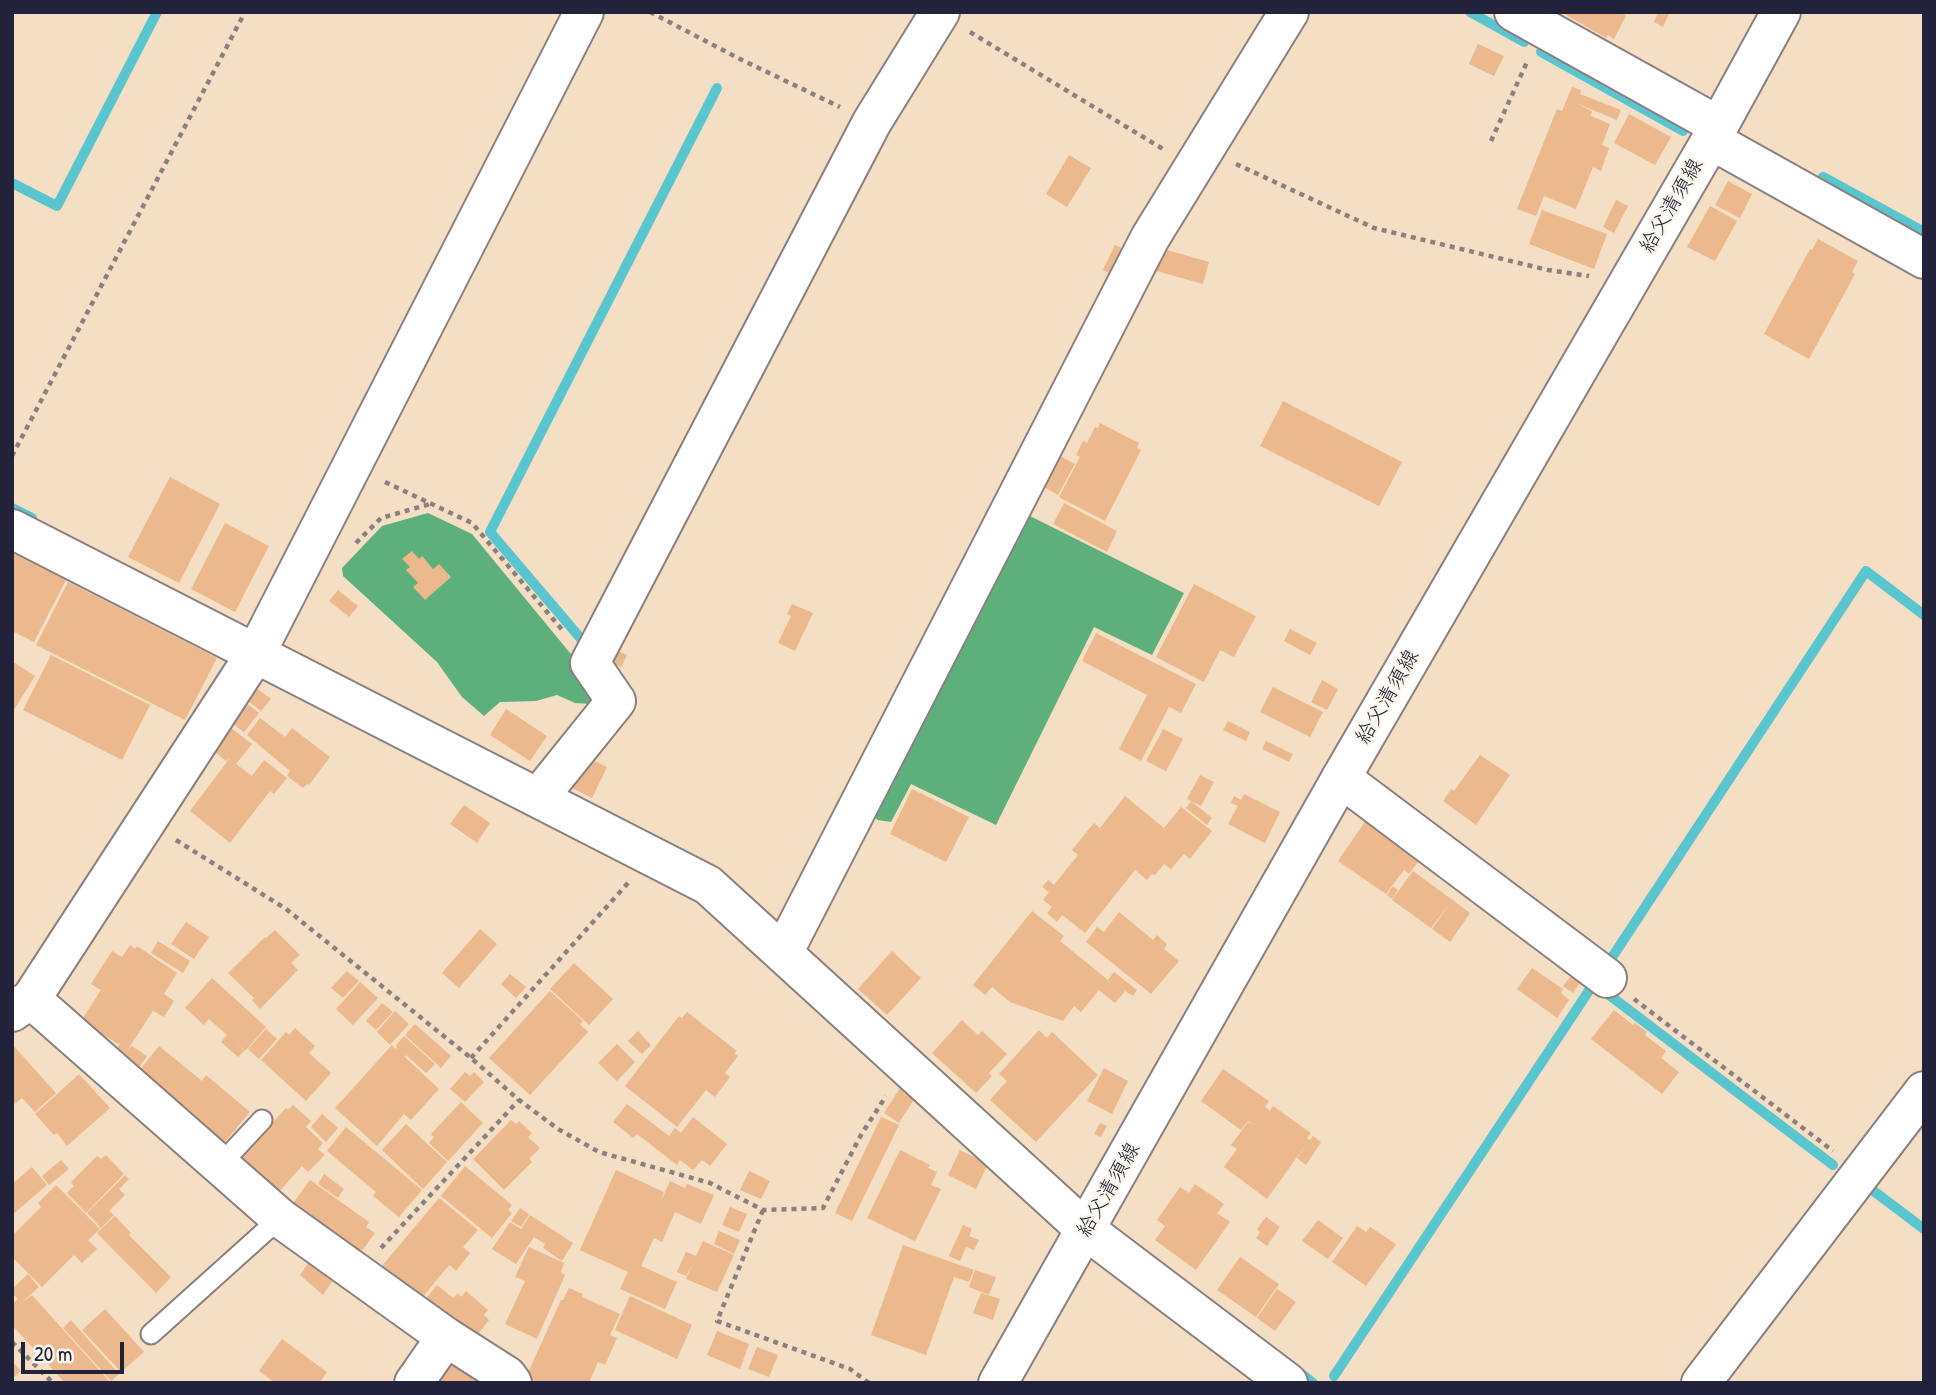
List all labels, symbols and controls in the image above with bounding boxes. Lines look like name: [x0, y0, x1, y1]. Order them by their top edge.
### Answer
street label: 給父清須線: [1635, 154, 1709, 258]
street label: 給父清須線: [1351, 645, 1425, 749]
street label: 給父清須線: [1072, 1138, 1146, 1242]
scale bar: [24, 1328, 128, 1372]
text: 20 m: [34, 1339, 72, 1368]

